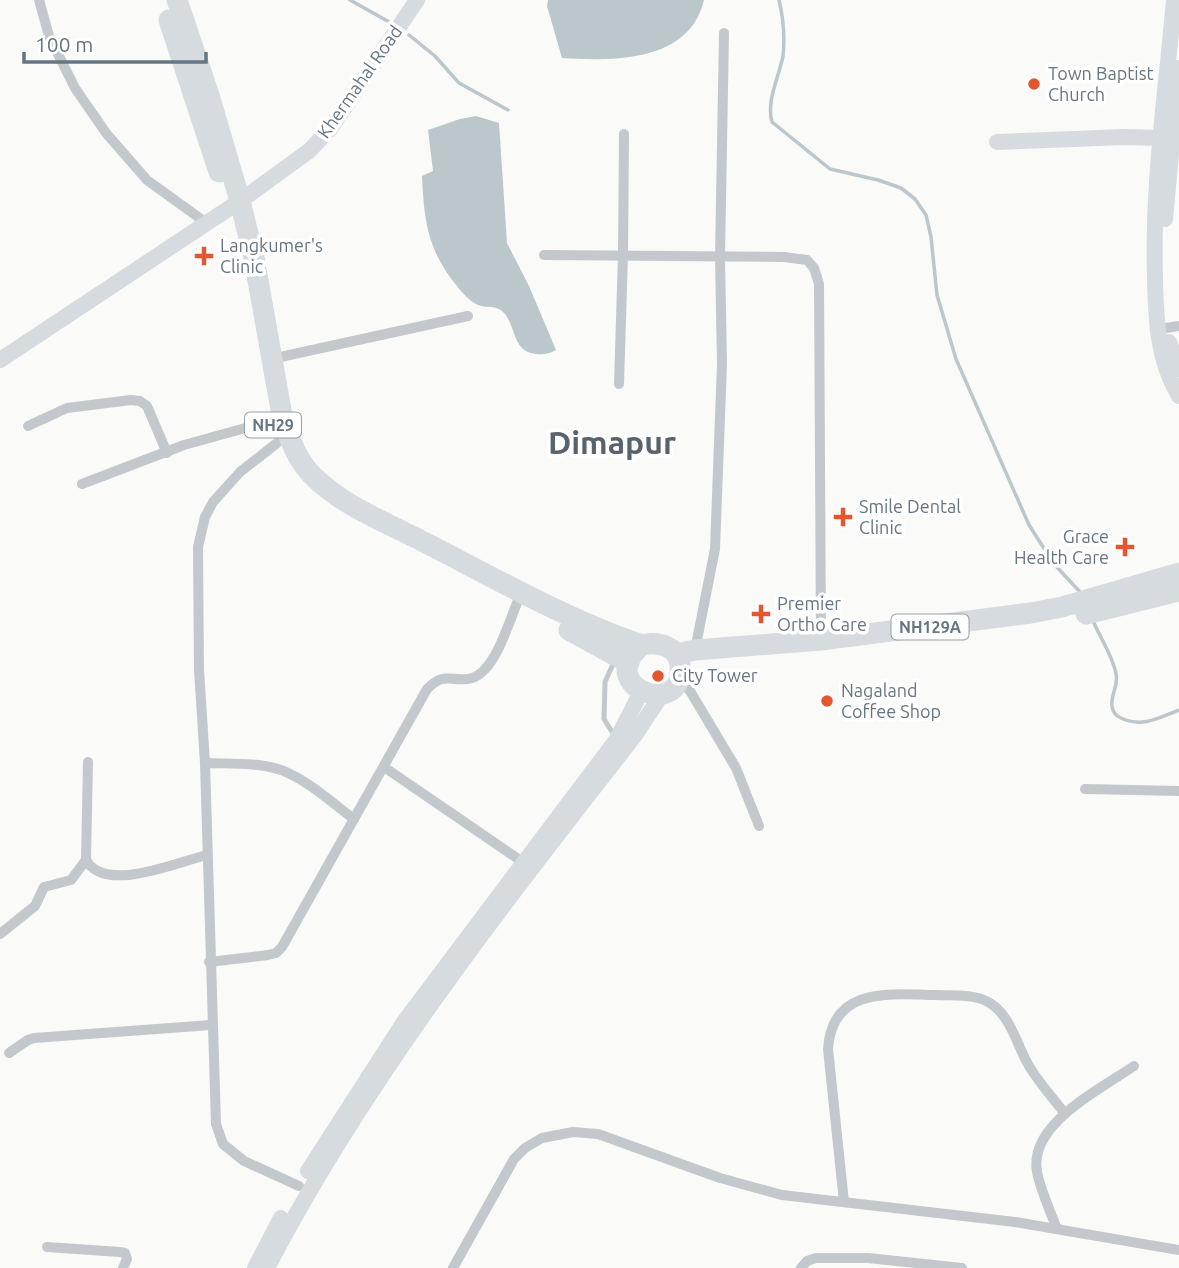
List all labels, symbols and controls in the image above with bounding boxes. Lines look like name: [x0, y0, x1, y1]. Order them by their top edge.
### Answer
scale bar: [24, 21, 206, 65]
street label: Khermahal Road: [313, 21, 405, 141]
text: 100 m: [35, 32, 93, 56]
place label: Town Baptist Church: [1048, 63, 1154, 104]
marker: Town Baptist Church: [1026, 76, 1042, 92]
place label: Langkumer's Clinic: [220, 235, 323, 276]
marker: Langkumer's Clinic: [194, 246, 214, 266]
road number: NH29: [245, 412, 301, 438]
district label: Dimapur: [548, 424, 676, 460]
place label: Smile Dental Clinic: [859, 496, 961, 537]
marker: Smile Dental Clinic: [833, 507, 853, 527]
place label: Grace Health Care: [1014, 526, 1109, 567]
marker: Grace Health Care: [1115, 537, 1135, 557]
place label: Premier Ortho Care: [777, 593, 867, 634]
marker: Premier Ortho Care: [751, 604, 771, 624]
road number: NH129A: [892, 614, 968, 640]
place label: City Tower: [672, 665, 758, 685]
marker: City Tower: [650, 668, 666, 684]
place label: Nagaland Coffee Shop: [841, 680, 941, 721]
marker: Nagaland Coffee Shop: [819, 693, 835, 709]

